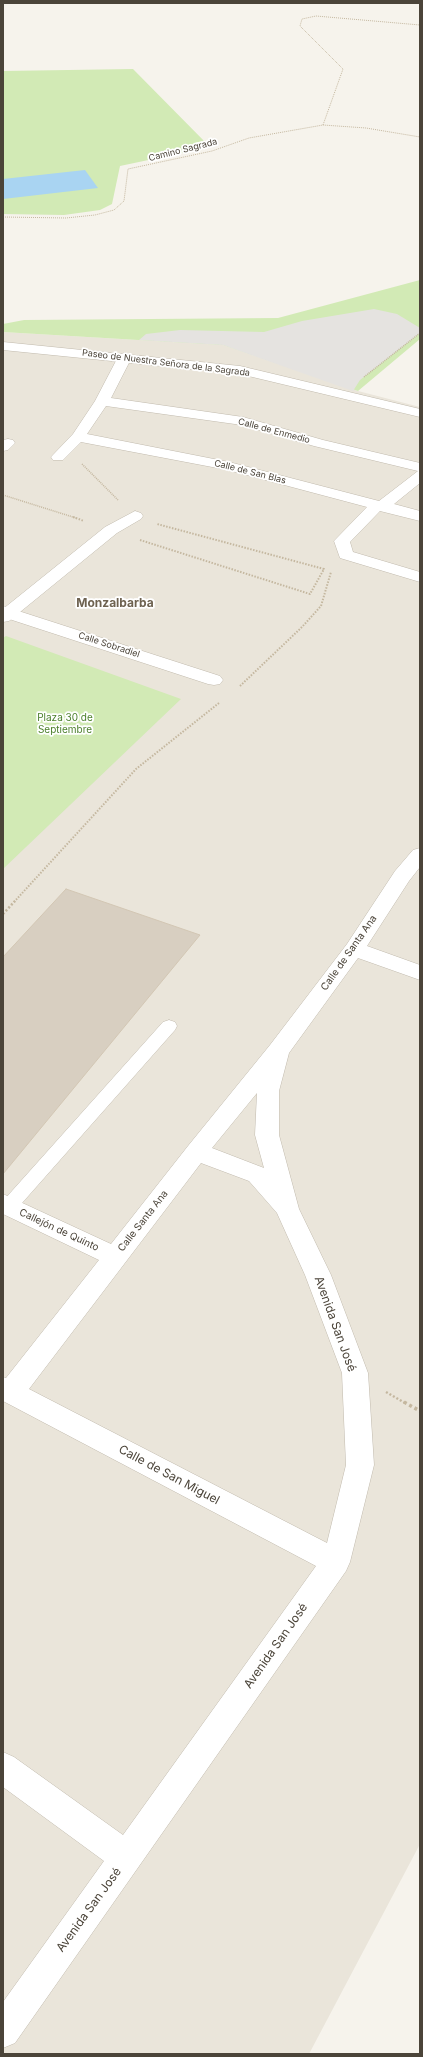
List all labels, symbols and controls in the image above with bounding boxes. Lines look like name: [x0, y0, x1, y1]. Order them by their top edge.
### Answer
street label: Camino Sagrada: [148, 136, 218, 164]
street label: Paseo de Nuestra Señora de la Sagrada: [81, 347, 251, 379]
street label: Calle de Enmedio: [237, 416, 311, 446]
street label: Calle de San Blas: [213, 458, 287, 486]
district label: Monzalbarba: [76, 596, 154, 610]
street label: Calle Sobradiel: [77, 630, 141, 660]
park label: Plaza 30 de Septiembre: [37, 712, 93, 736]
street label: Calle de Santa Ana: [318, 913, 380, 993]
street label: Calle Santa Ana: [115, 1188, 171, 1254]
street label: Callejón de Quinto: [17, 1206, 101, 1254]
street label: Avenida San José: [311, 1274, 359, 1374]
street label: Calle de San Miguel: [116, 1442, 222, 1508]
street label: Avenida San José: [241, 1601, 311, 1691]
street label: Avenida San José: [54, 1865, 124, 1955]

